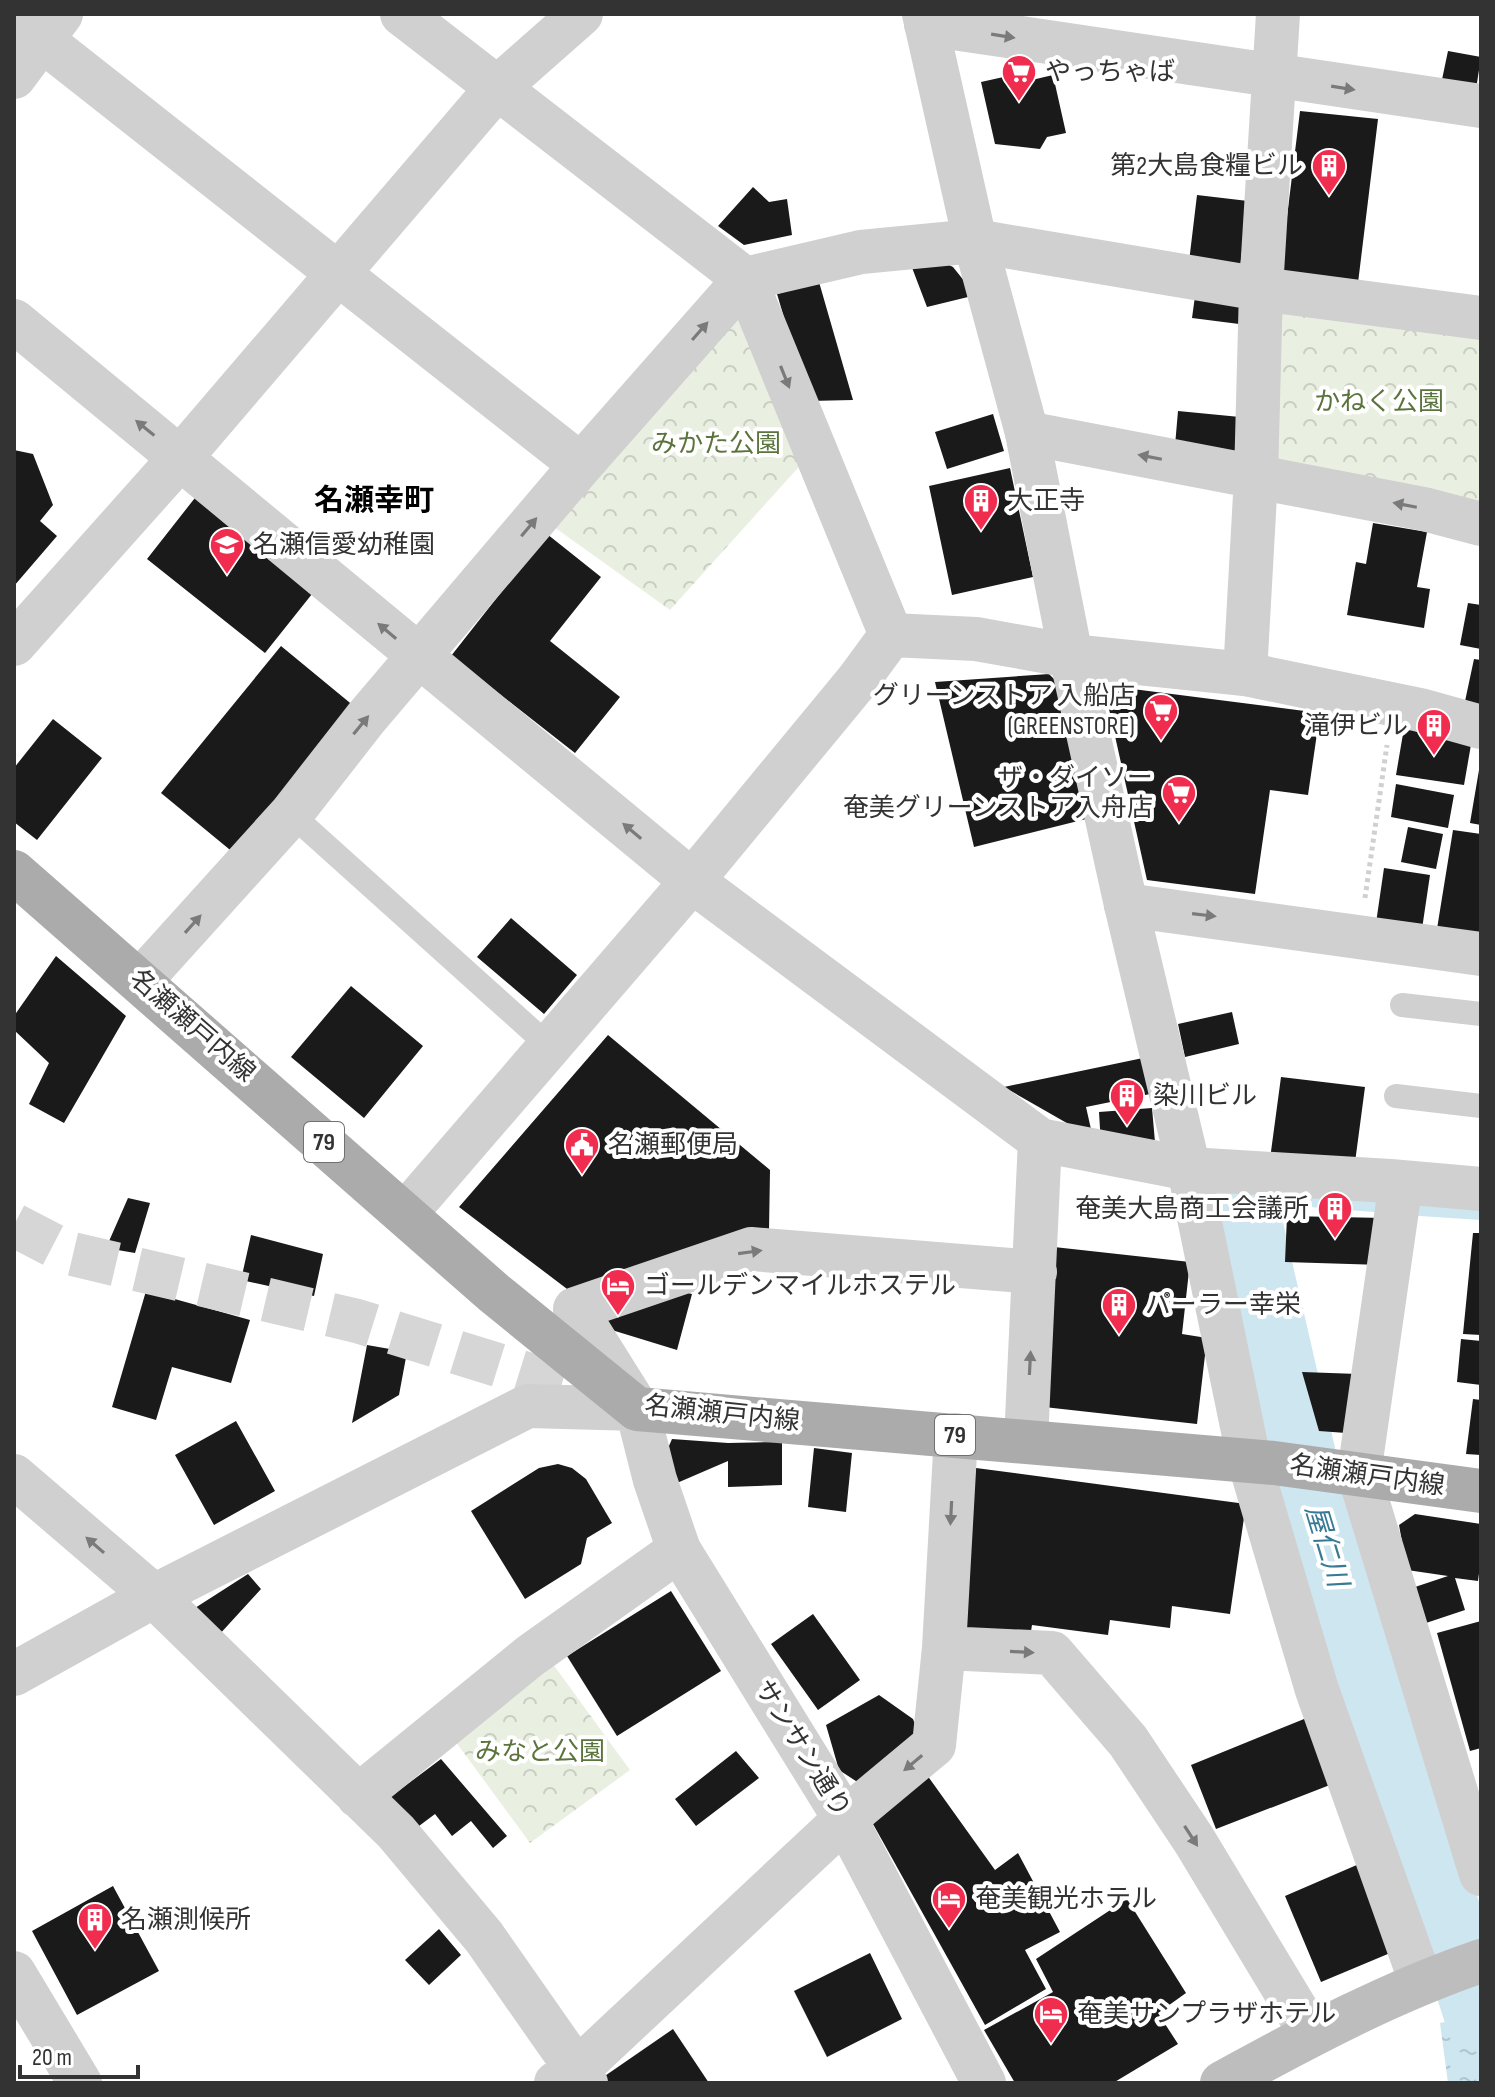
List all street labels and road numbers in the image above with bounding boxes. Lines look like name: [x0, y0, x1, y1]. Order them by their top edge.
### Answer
street label: 名瀬瀬戸内線: [123, 963, 261, 1089]
road number: 79: [304, 1122, 344, 1162]
street label: 名瀬瀬戸内線: [643, 1390, 801, 1438]
road number: 79: [935, 1415, 975, 1455]
street label: 名瀬瀬戸内線: [1288, 1450, 1446, 1502]
street label: サンサン通り: [748, 1675, 856, 1823]

